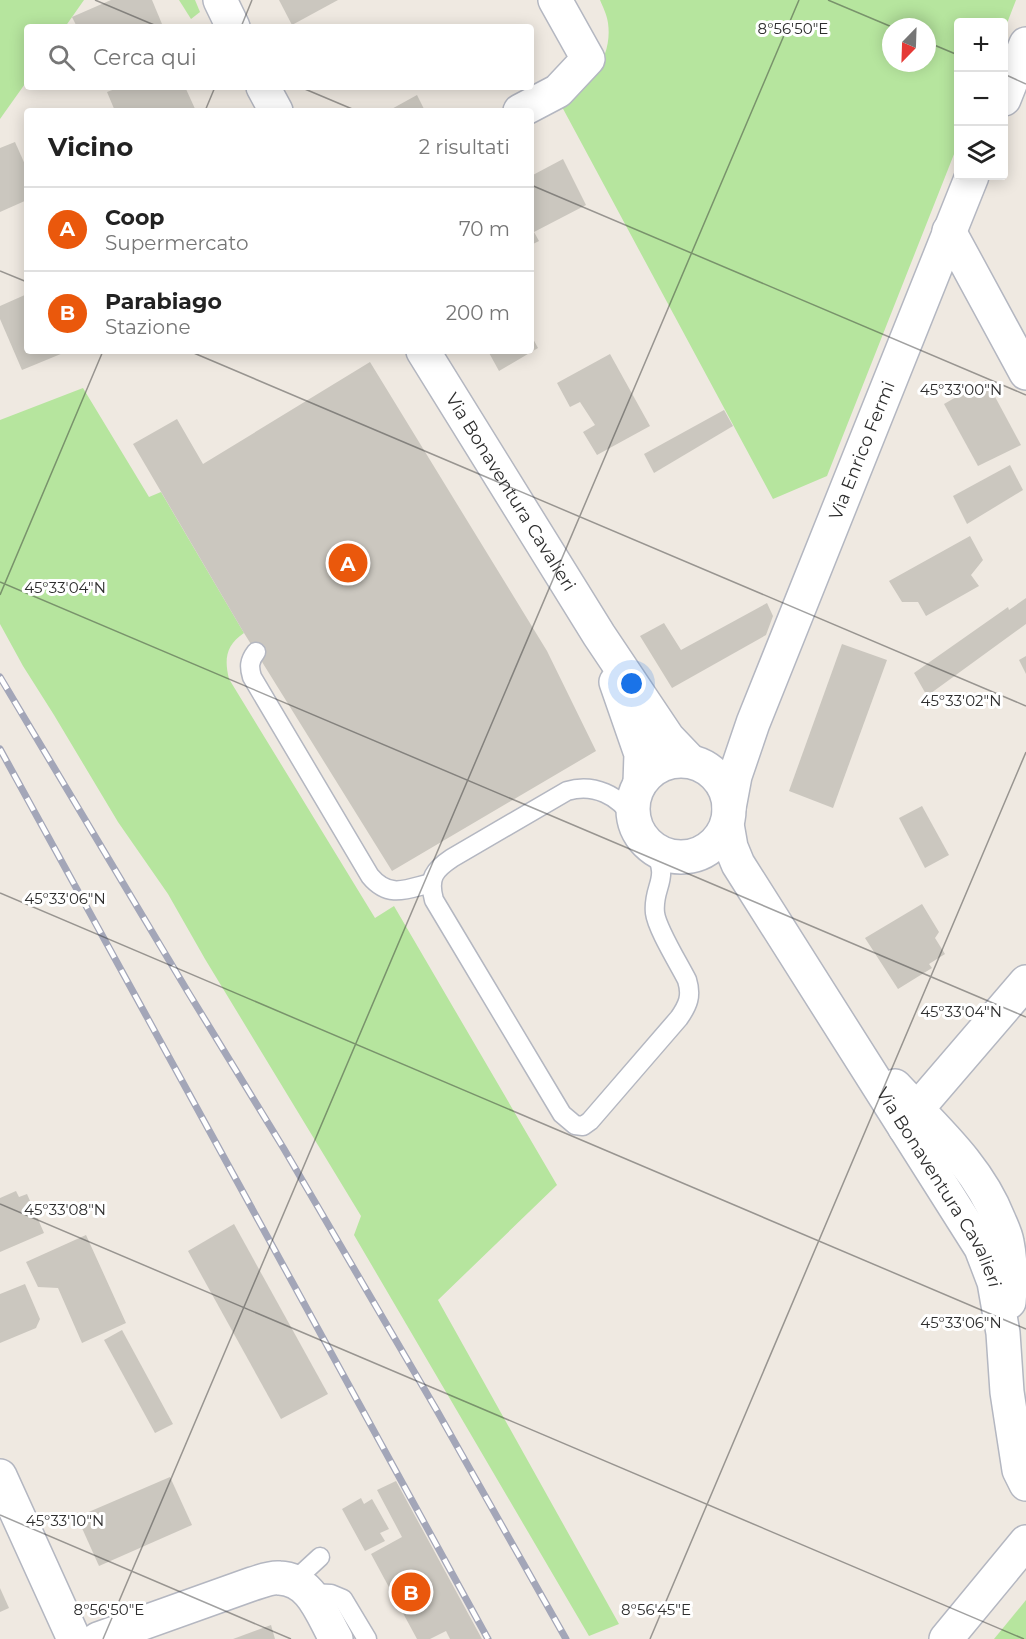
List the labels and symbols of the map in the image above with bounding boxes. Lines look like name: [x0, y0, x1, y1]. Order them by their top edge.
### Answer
north arrow: [882, 18, 936, 72]
text: 8°56'50"E: [758, 19, 828, 38]
street label: Via Enrico Fermi: [824, 378, 900, 523]
text: 45°33'00"N: [920, 380, 1002, 399]
street label: Via Bonaventura Cavalieri: [441, 389, 580, 595]
pin: A: [328, 540, 368, 586]
text: 45°33'04"N: [24, 578, 106, 597]
your location: [617, 669, 646, 698]
text: 45°33'02"N: [921, 691, 1001, 710]
text: 45°33'06"N: [24, 889, 106, 908]
text: 45°33'04"N: [920, 1002, 1002, 1021]
street label: Via Bonaventura Cavalieri: [871, 1083, 1006, 1289]
text: 45°33'08"N: [24, 1200, 106, 1219]
text: 45°33'06"N: [920, 1313, 1002, 1332]
text: 45°33'10"N: [26, 1511, 104, 1530]
pin: B: [392, 1570, 430, 1614]
text: 8°56'50"E: [74, 1600, 144, 1619]
text: 8°56'45"E: [621, 1600, 691, 1619]

